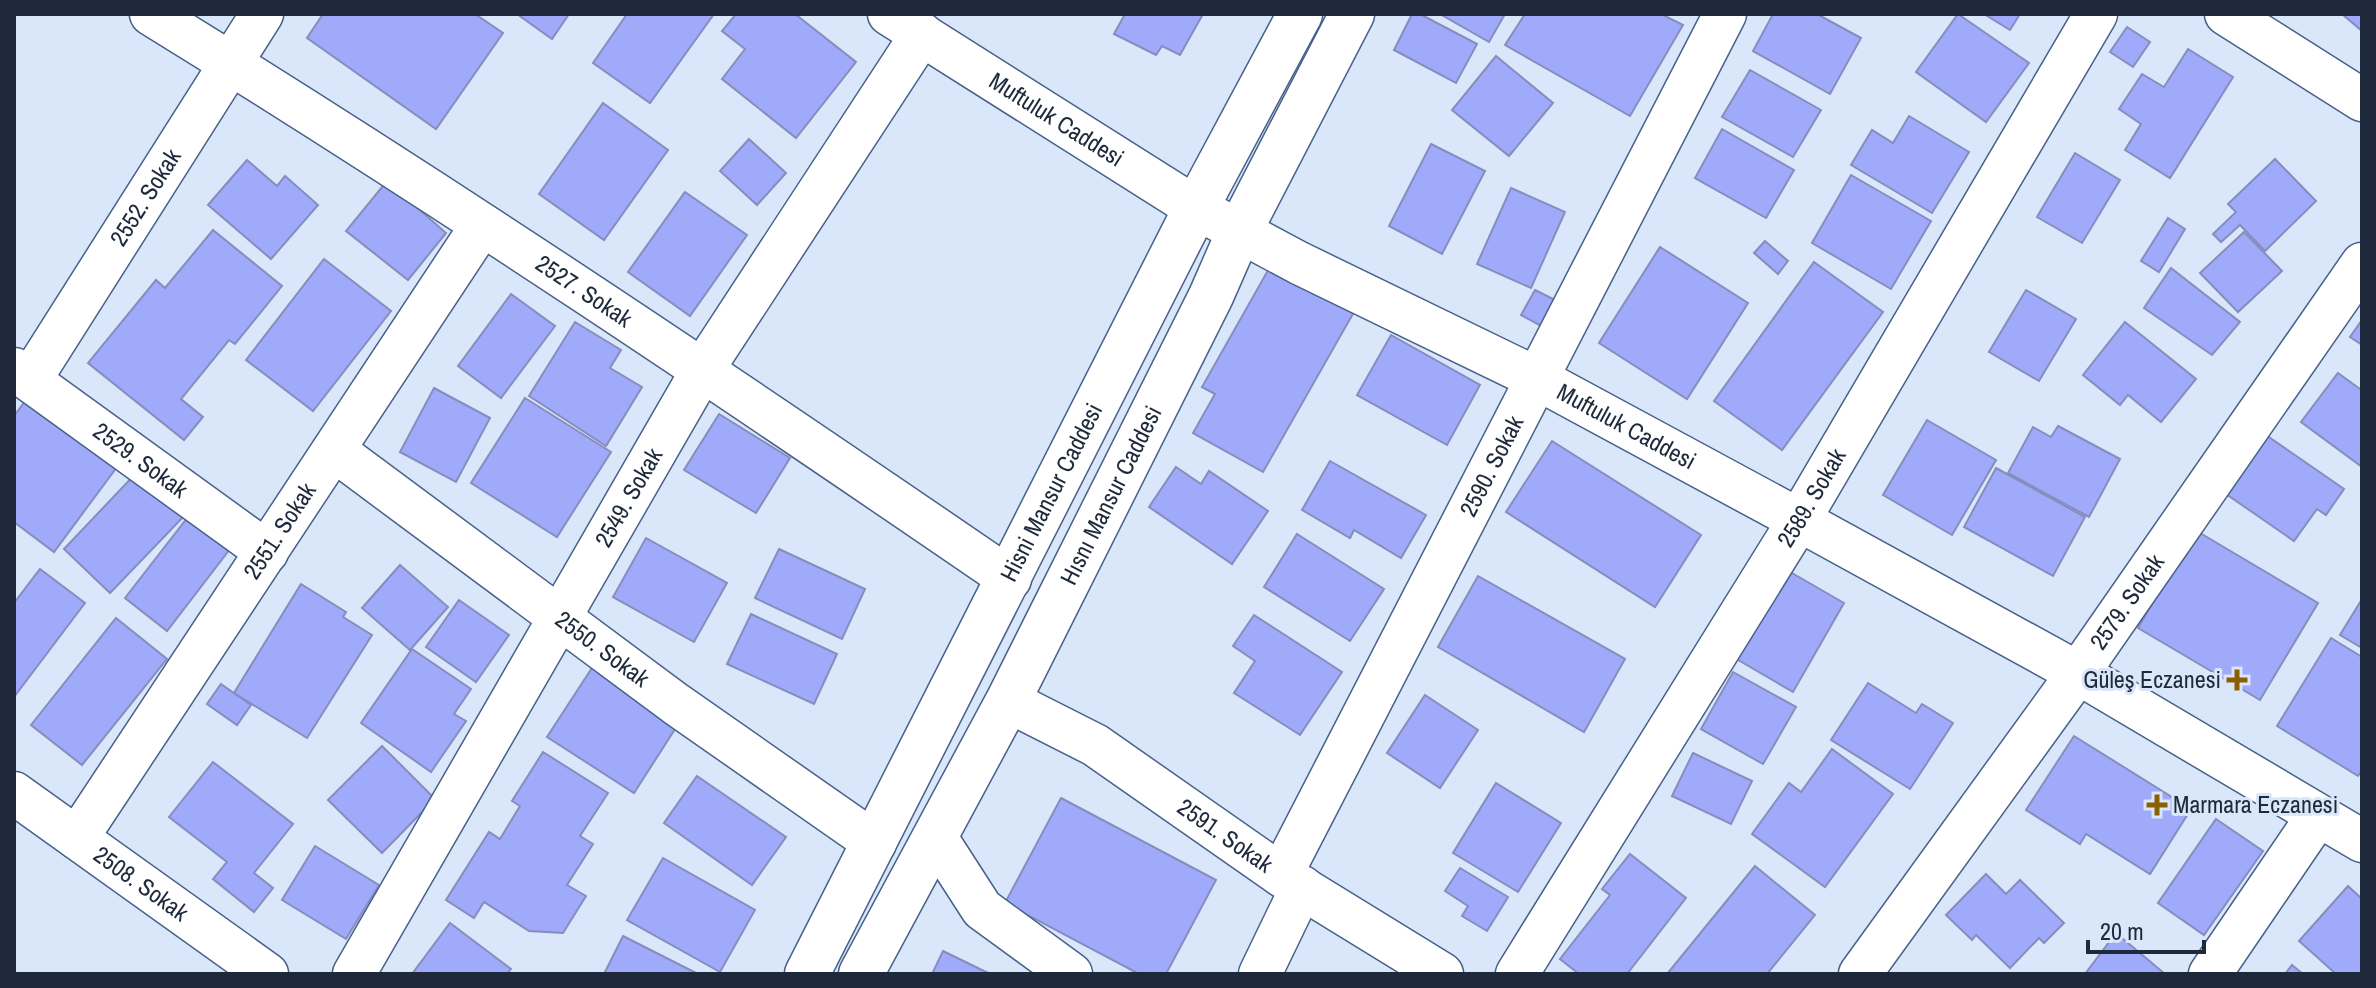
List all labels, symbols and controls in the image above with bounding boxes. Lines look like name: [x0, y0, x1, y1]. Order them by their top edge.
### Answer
street label: Muftuluk Caddesi: [984, 64, 1130, 173]
street label: 2552. Sokak: [102, 142, 188, 252]
street label: 2527. Sokak: [530, 247, 639, 334]
street label: Muftuluk Caddesi: [1552, 375, 1702, 476]
street label: Hisni Mansur Caddesi: [992, 397, 1109, 587]
street label: Hısnı Mansur Caddesi: [1052, 400, 1168, 590]
street label: 2590. Sokak: [1452, 410, 1530, 522]
street label: 2529. Sokak: [87, 415, 195, 505]
street label: 2549. Sokak: [587, 442, 669, 553]
street label: 2589. Sokak: [1769, 442, 1853, 553]
street label: 2551. Sokak: [235, 476, 323, 585]
street label: 2579. Sokak: [2082, 547, 2171, 656]
street label: 2550. Sokak: [549, 603, 656, 694]
place label: Güleş Eczanesi: [2083, 663, 2221, 695]
marker: Güleş Eczanesi: [2228, 671, 2246, 689]
place label: Marmara Eczanesi: [2173, 788, 2338, 820]
street label: 2591. Sokak: [1171, 791, 1280, 880]
marker: Marmara Eczanesi: [2148, 796, 2166, 814]
street label: 2508. Sokak: [88, 838, 195, 928]
scale bar: [2088, 904, 2204, 954]
text: 20 m: [2100, 915, 2144, 947]

